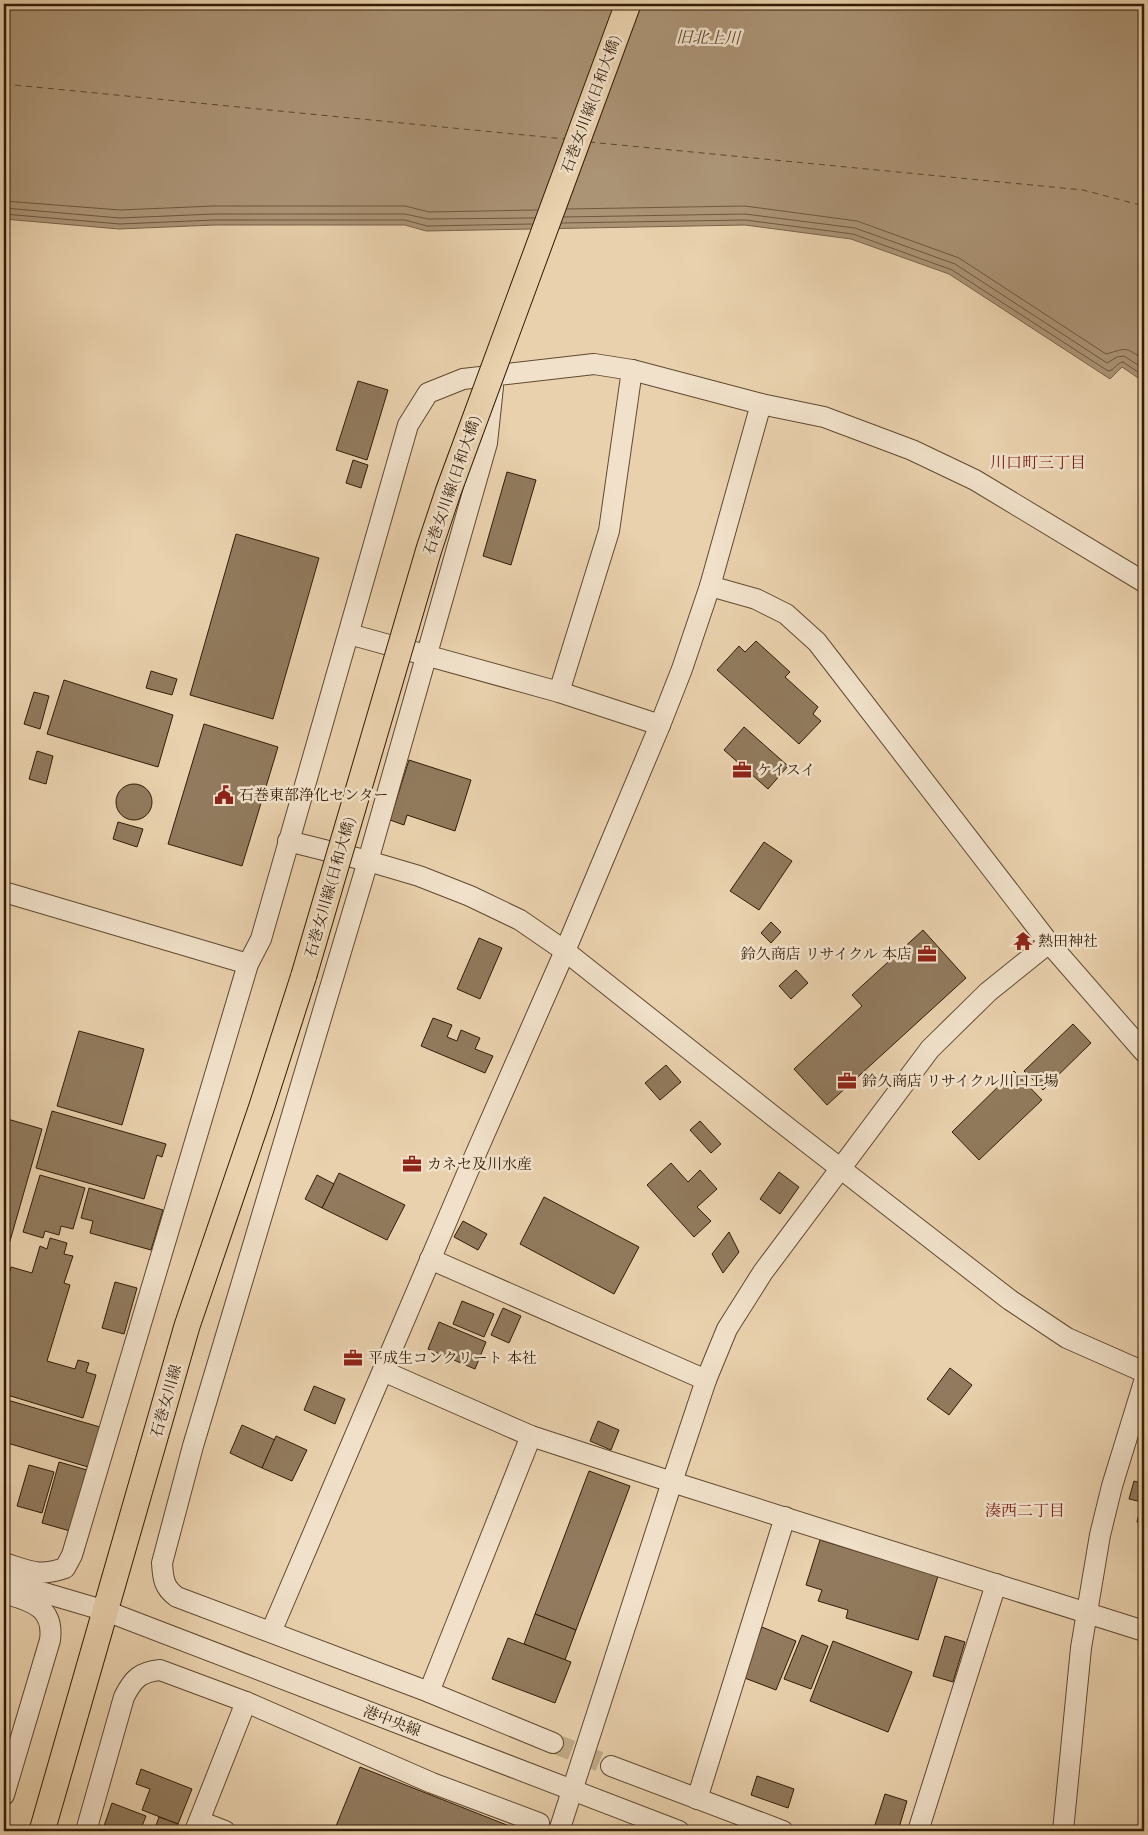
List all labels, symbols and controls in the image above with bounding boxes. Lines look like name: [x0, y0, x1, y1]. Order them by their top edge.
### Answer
water label: 旧北上川: [676, 28, 742, 48]
street label: 石巻女川線(日和大橋): [558, 33, 624, 176]
street label: 石巻女川線(日和大橋): [421, 413, 484, 557]
district label: 川口町三丁目: [990, 455, 1086, 472]
office icon: ケイスイ: [731, 759, 753, 781]
place label: ケイスイ: [757, 763, 816, 779]
public building icon: 石巻東部浄化センター: [213, 784, 235, 806]
place label: 石巻東部浄化センター: [239, 787, 388, 804]
street label: 石巻女川線(日和大橋): [302, 815, 359, 960]
temple icon: 熱田神社: [1012, 930, 1034, 952]
place label: 熱田神社: [1038, 933, 1098, 950]
office icon: 鈴久商店 リサイクル 本店: [916, 943, 938, 965]
place label: 鈴久商店 リサイクル 本店: [741, 946, 912, 963]
office icon: 鈴久商店 リサイクル川口工場: [836, 1070, 858, 1092]
place label: 鈴久商店 リサイクル川口工場: [862, 1073, 1059, 1090]
office icon: カネセ及川水産: [401, 1153, 423, 1175]
place label: カネセ及川水産: [427, 1156, 532, 1173]
office icon: 平成生コンクリート 本社: [342, 1347, 364, 1369]
place label: 平成生コンクリート 本社: [368, 1350, 537, 1367]
street label: 石巻女川線: [148, 1363, 185, 1440]
district label: 湊西二丁目: [985, 1502, 1065, 1520]
street label: 港中央線: [361, 1703, 423, 1740]

